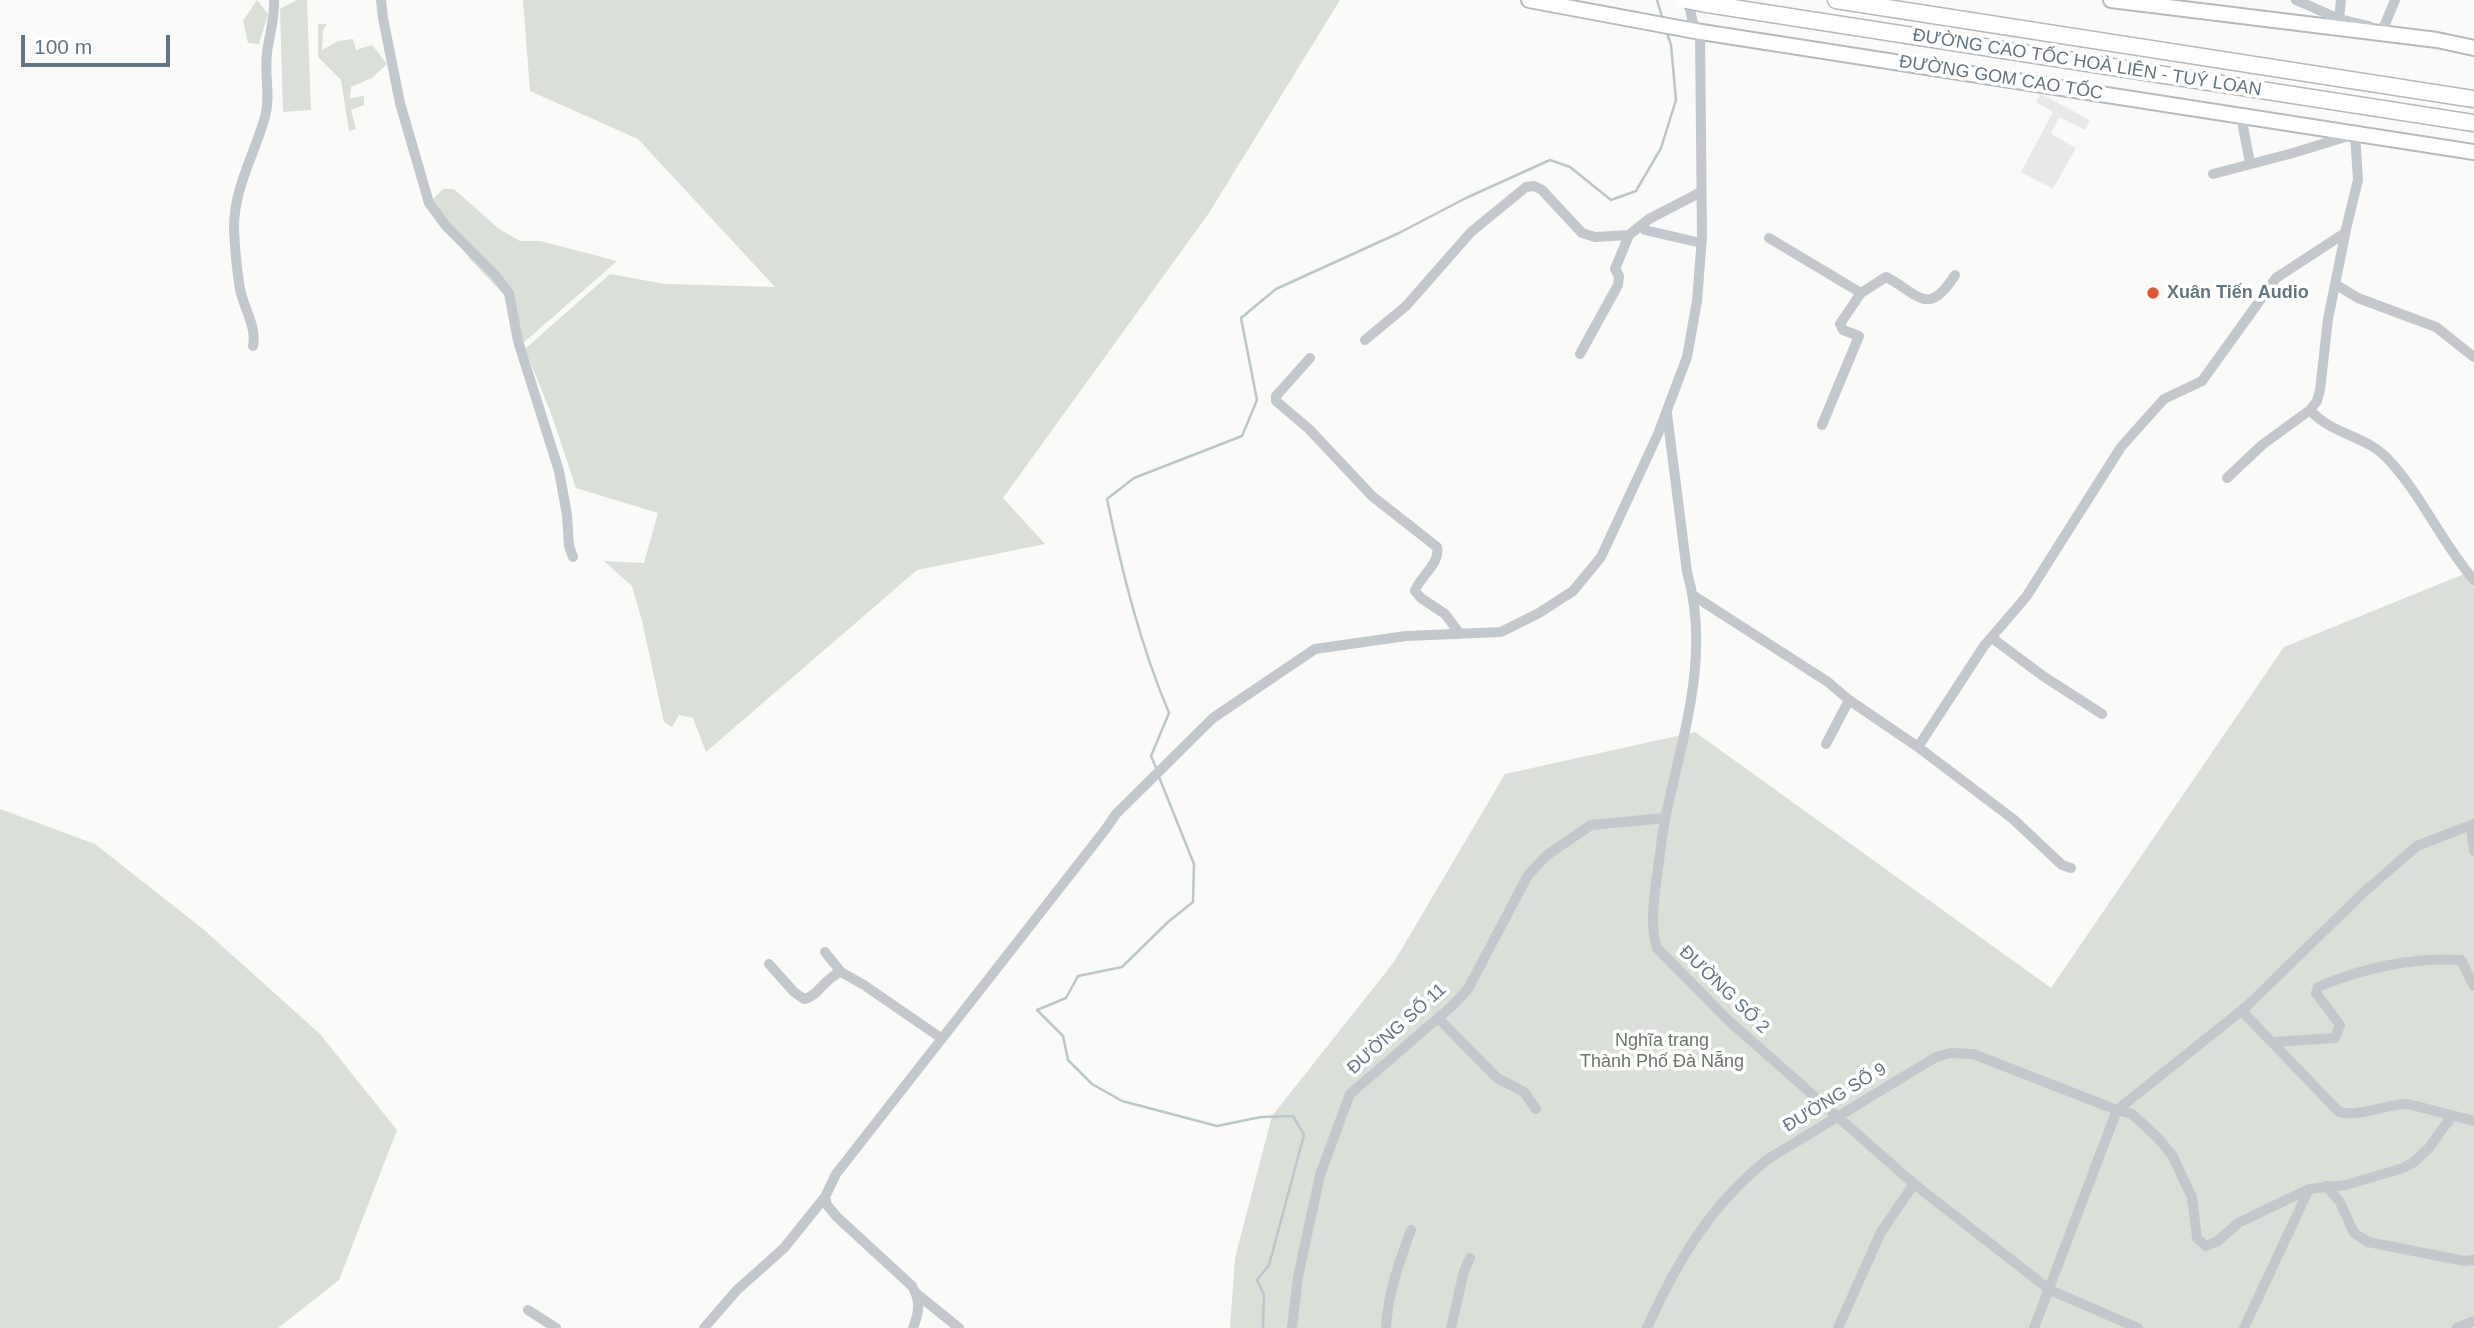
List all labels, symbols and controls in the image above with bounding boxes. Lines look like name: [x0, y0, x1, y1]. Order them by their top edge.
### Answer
scale bar: [24, 21, 173, 65]
street label: ĐƯỜNG CAO TỐC HOÀ LIÊN - TUÝ LOAN: [1911, 25, 2263, 101]
text: 100 m: [34, 35, 92, 58]
street label: ĐƯỜNG GOM CAO TỐC: [1898, 51, 2104, 105]
place label: Xuân Tiến Audio: [2167, 282, 2309, 304]
marker: Xuân Tiến Audio: [2145, 285, 2161, 301]
street label: ĐƯỜNG SỐ 2: [1674, 942, 1774, 1038]
street label: ĐƯỜNG SỐ 11: [1343, 979, 1451, 1079]
park label: Nghĩa trang Thành Phố Đà Nẵng: [1580, 1030, 1744, 1072]
street label: ĐƯỜNG SỐ 9: [1779, 1059, 1891, 1137]

